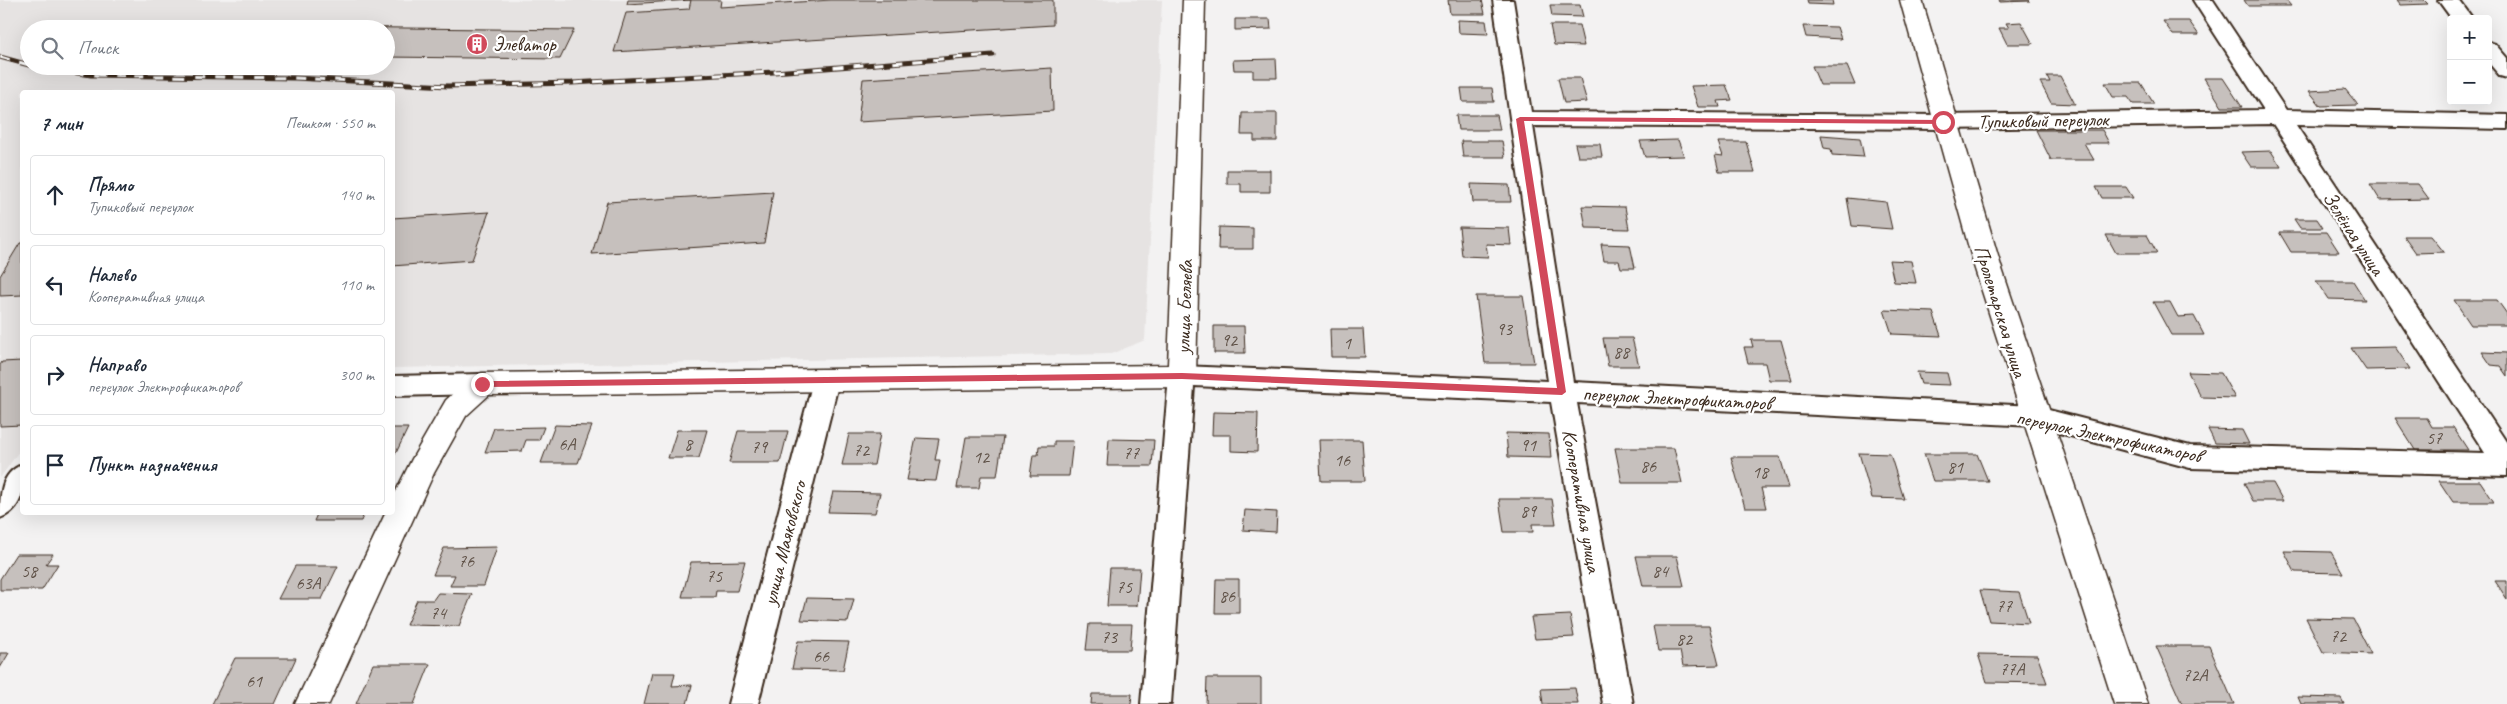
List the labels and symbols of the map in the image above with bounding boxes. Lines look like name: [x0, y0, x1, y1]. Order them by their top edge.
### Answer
building icon: Элеватор: [465, 32, 489, 56]
place label: Элеватор: [493, 32, 557, 57]
street label: Тупиковый переулок: [1977, 107, 2110, 134]
route start: [1932, 111, 1955, 134]
street label: Зелёная улица: [2317, 187, 2391, 282]
street label: Пролетарская улица: [1969, 242, 2033, 382]
street label: улица Беляева: [1170, 258, 1199, 355]
house number: 93: [1496, 318, 1514, 340]
house number: 92: [1221, 329, 1239, 351]
house number: 1: [1343, 332, 1352, 354]
house number: 88: [1613, 341, 1631, 363]
route end: [471, 373, 494, 396]
street label: переулок Электрофикаторов: [1582, 381, 1777, 416]
street label: переулок Электрофикаторов: [2014, 405, 2209, 469]
house number: 57: [2426, 427, 2443, 449]
street label: Кооперативная улица: [1557, 428, 1607, 576]
house number: 6А: [558, 433, 577, 455]
house number: 8: [684, 433, 694, 455]
house number: 91: [1520, 434, 1537, 456]
house number: 79: [751, 436, 769, 458]
house number: 72: [853, 439, 871, 461]
house number: 77: [1123, 442, 1140, 464]
house number: 12: [973, 446, 991, 468]
house number: 16: [1334, 449, 1351, 471]
house number: 86: [1640, 455, 1657, 477]
house number: 81: [1947, 456, 1964, 478]
house number: 18: [1752, 461, 1770, 483]
street label: улица Маяковского: [757, 477, 812, 609]
house number: 89: [1520, 500, 1538, 522]
house number: 76: [458, 550, 475, 572]
house number: 58: [21, 560, 39, 582]
house number: 84: [1652, 560, 1670, 582]
house number: 75: [706, 565, 723, 587]
house number: 63А: [295, 572, 322, 594]
house number: 75: [1116, 576, 1133, 598]
house number: 86: [1219, 585, 1236, 607]
house number: 77: [1996, 595, 2013, 617]
house number: 74: [430, 602, 448, 624]
house number: 72: [2330, 625, 2348, 647]
house number: 73: [1101, 626, 1119, 648]
house number: 82: [1676, 628, 1694, 650]
house number: 66: [813, 645, 830, 667]
house number: 77А: [1999, 658, 2026, 680]
house number: 72А: [2182, 664, 2209, 686]
house number: 61: [246, 670, 263, 692]

